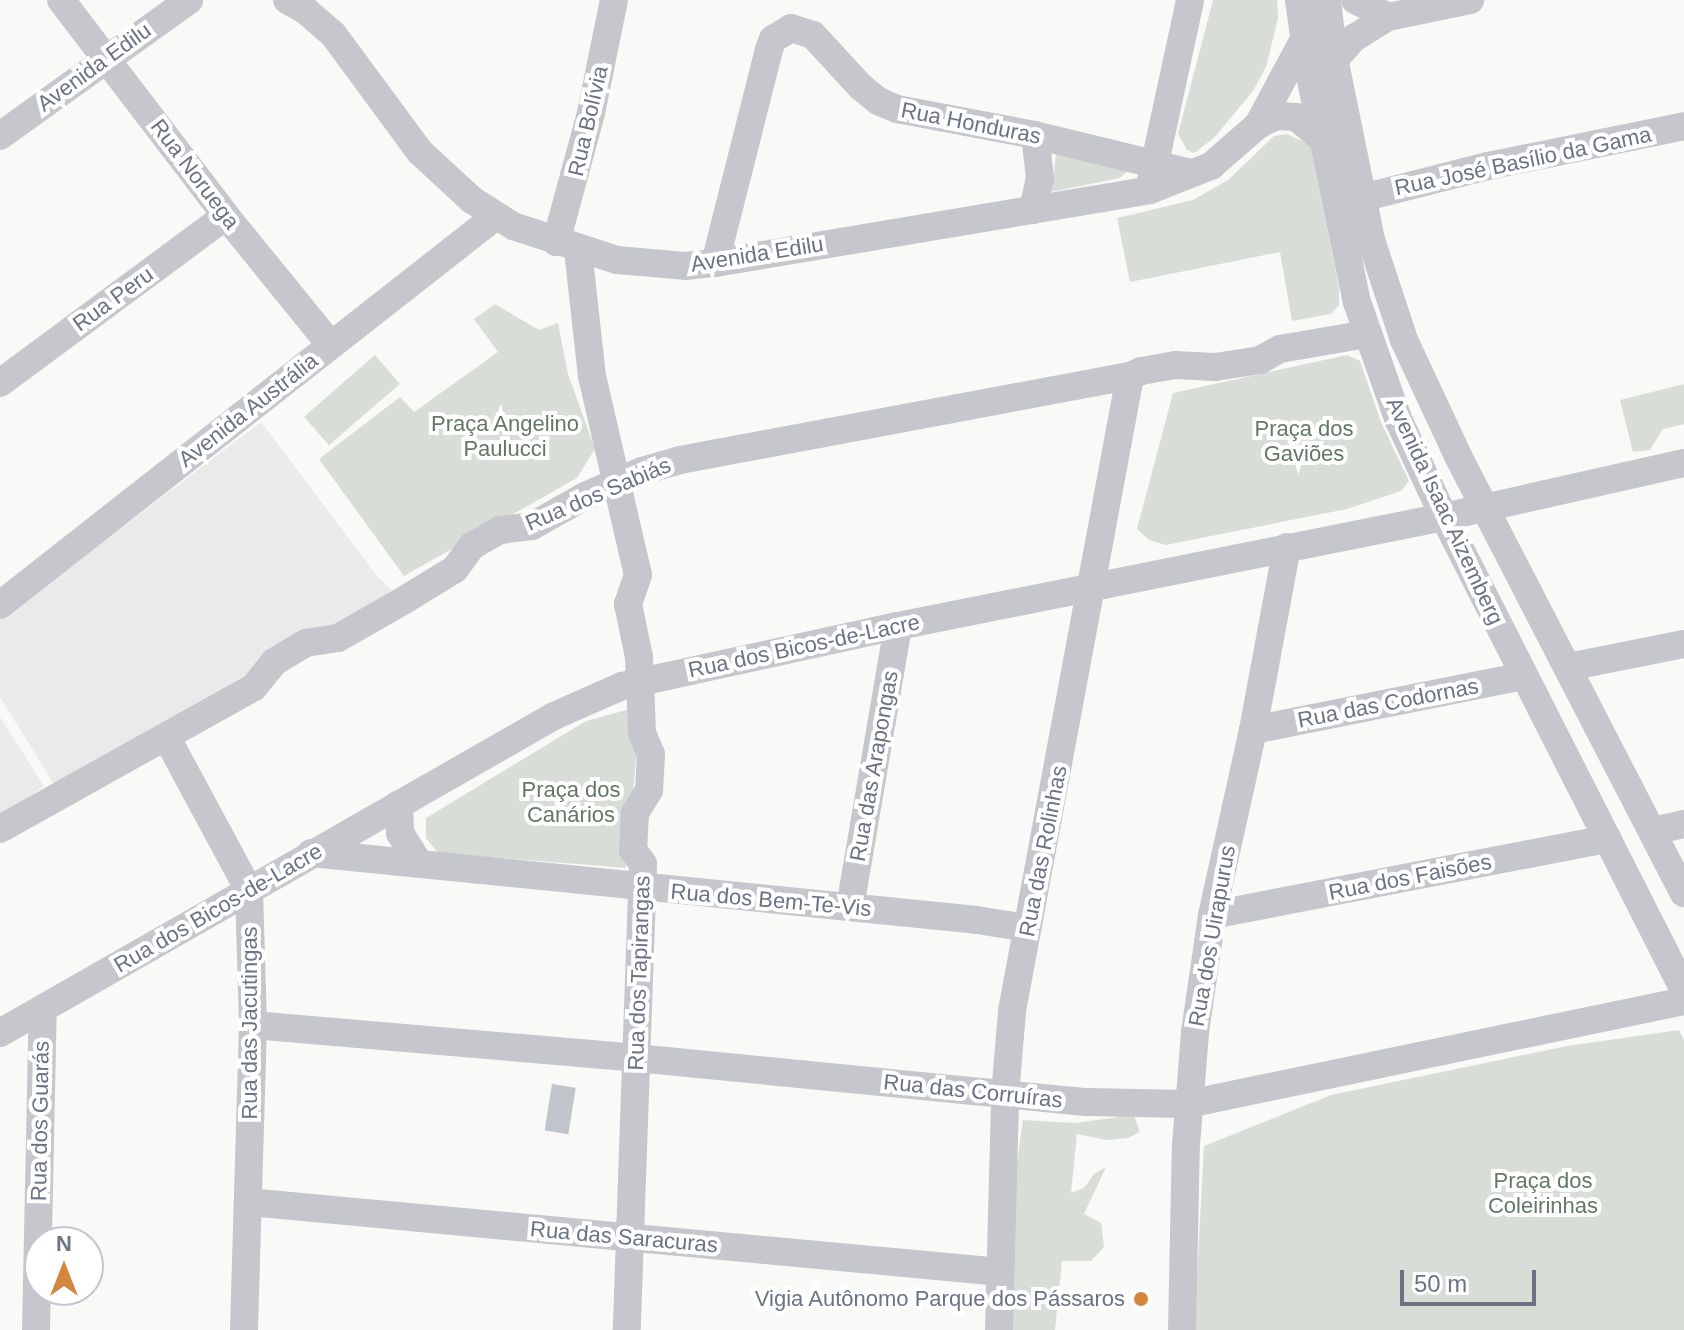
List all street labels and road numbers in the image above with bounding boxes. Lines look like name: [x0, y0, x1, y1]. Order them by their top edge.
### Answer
street label: Avenida Edilu: [32, 17, 156, 117]
street label: Rua Bolívia: [562, 63, 614, 179]
street label: Rua Honduras: [899, 97, 1043, 149]
street label: Rua Noruega: [145, 114, 245, 234]
street label: Rua José Basílio da Gama: [1392, 121, 1654, 201]
street label: Avenida Edilu: [689, 230, 825, 278]
street label: Rua Peru: [68, 261, 158, 337]
street label: Avenida Austrália: [173, 347, 323, 473]
street label: Avenida Isaac Aizemberg: [1380, 393, 1510, 629]
street label: Rua dos Sabiás: [521, 452, 675, 536]
street label: Rua dos Bicos-de-Lacre: [686, 609, 922, 683]
street label: Rua das Arapongas: [844, 668, 904, 864]
street label: Rua das Codornas: [1295, 673, 1481, 733]
street label: Rua das Rolinhas: [1013, 763, 1073, 939]
street label: Rua dos Bicos-de-Lacre: [109, 838, 327, 978]
street label: Rua dos Uirapurus: [1183, 843, 1241, 1029]
street label: Rua dos Faisões: [1326, 848, 1494, 906]
street label: Rua dos Tapirangas: [622, 875, 656, 1071]
street label: Rua dos Bem-Te-Vis: [670, 878, 872, 922]
street label: Rua das Jacutingas: [237, 926, 263, 1120]
street label: Rua dos Guarás: [25, 1041, 55, 1201]
street label: Rua das Corruíras: [882, 1068, 1064, 1114]
street label: Rua das Saracuras: [529, 1216, 719, 1258]

